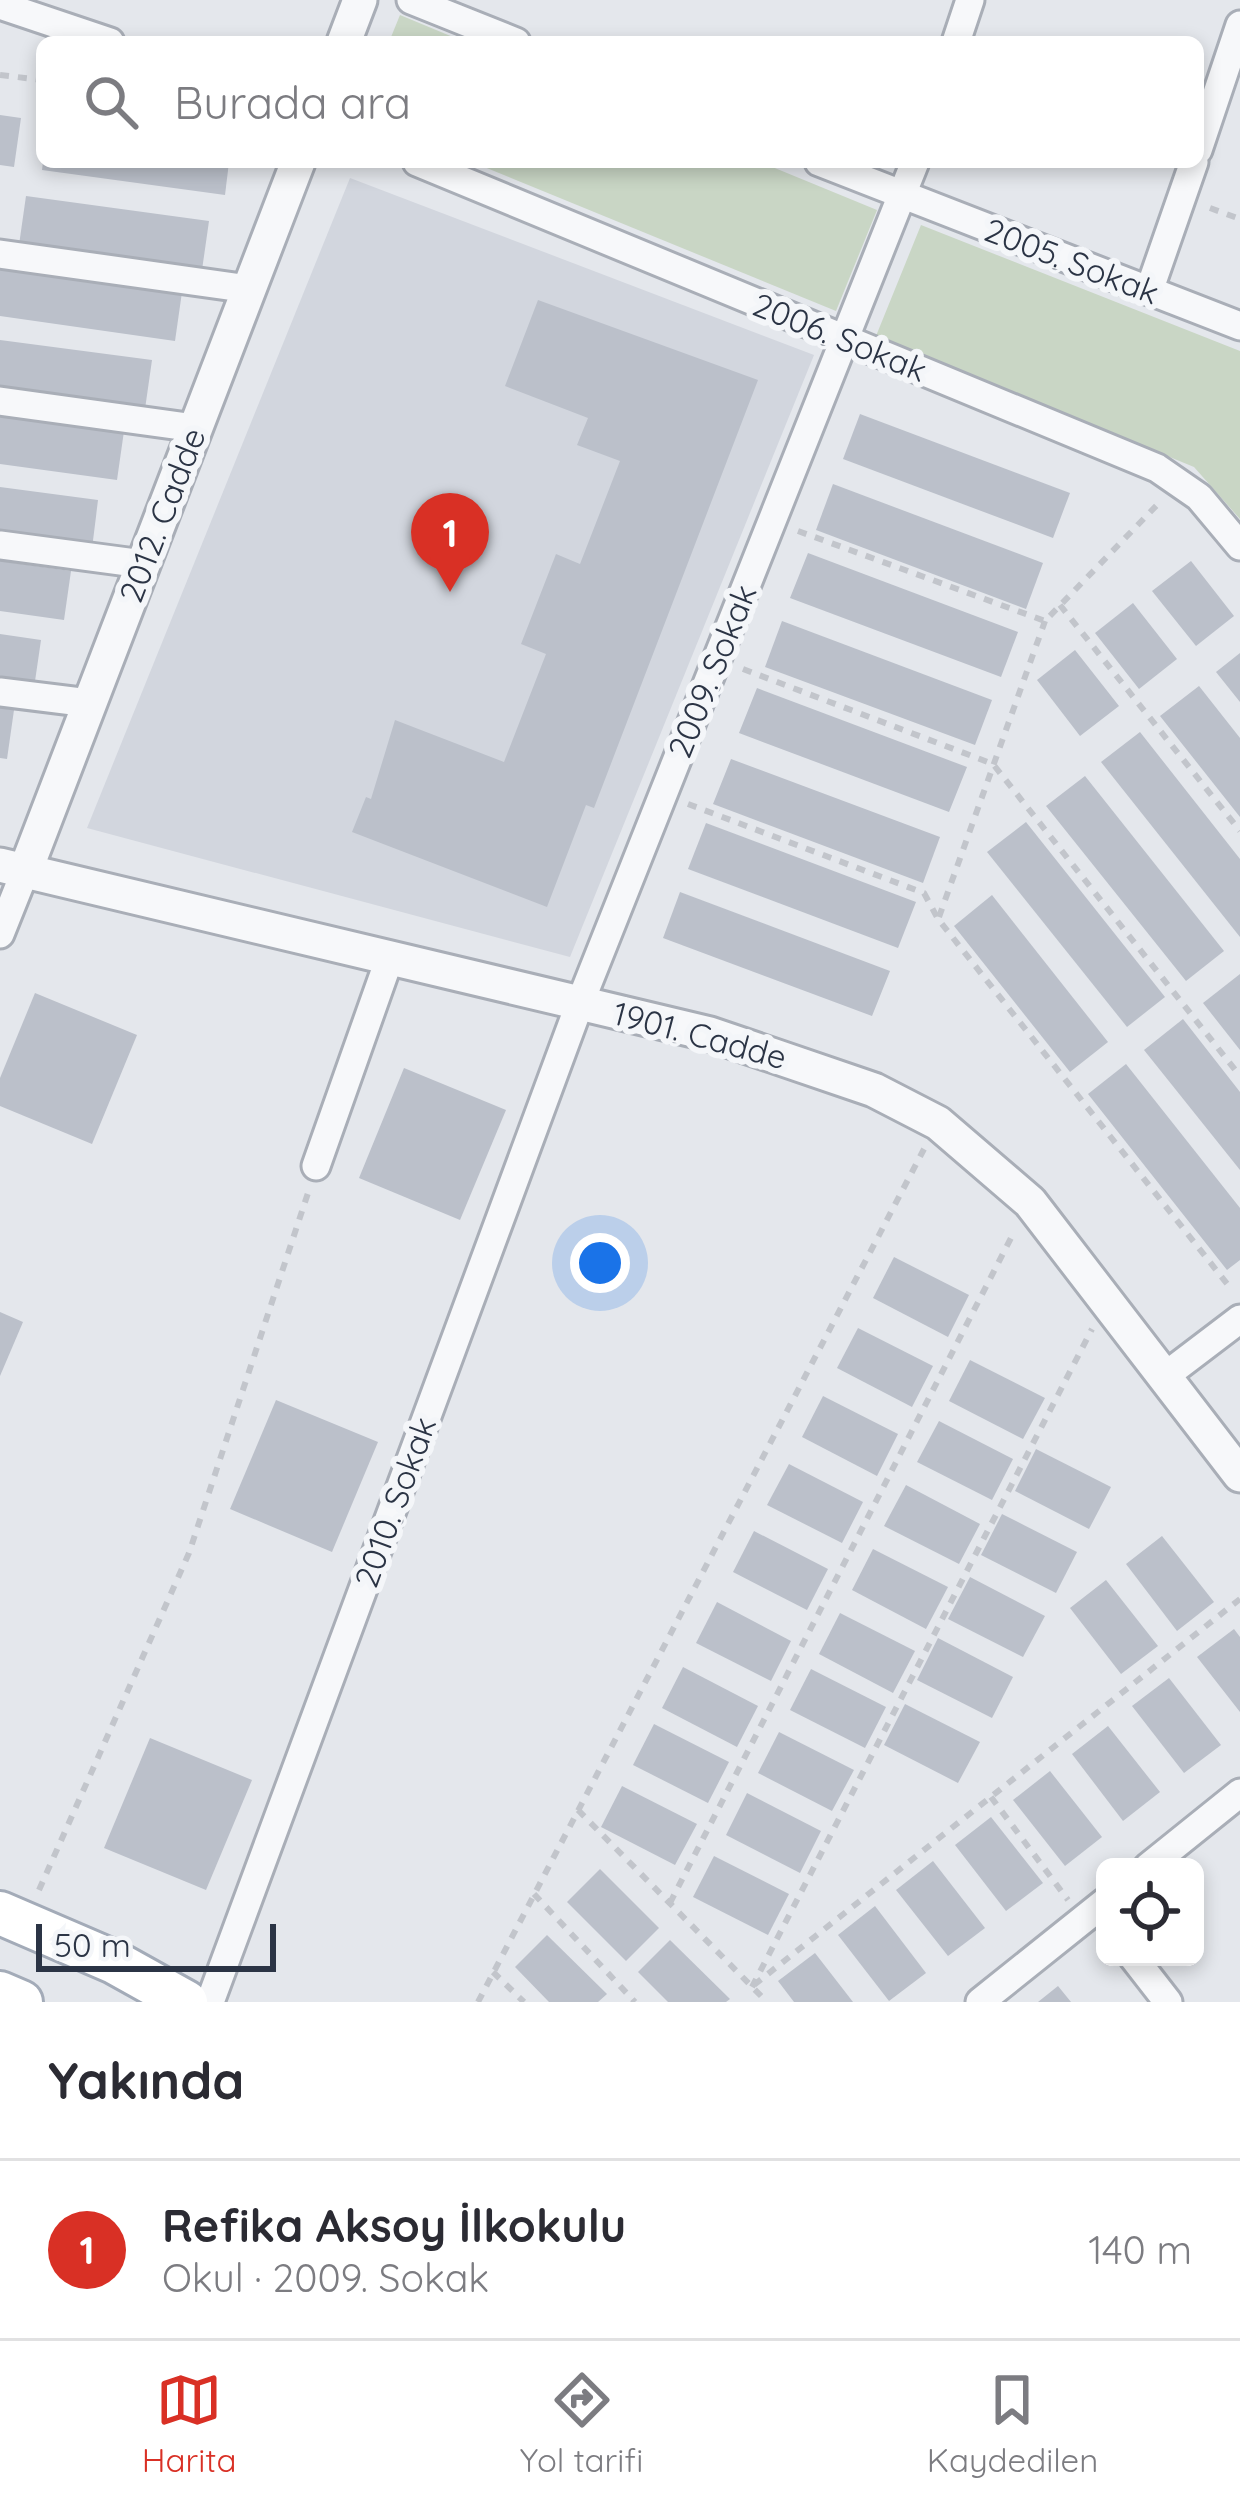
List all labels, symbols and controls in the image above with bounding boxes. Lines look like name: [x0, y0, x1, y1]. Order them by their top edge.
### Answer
search box: [36, 36, 1204, 168]
icon: search: [78, 69, 144, 135]
text: Burada ara: [174, 74, 411, 130]
street label: 2005. Sokak: [979, 209, 1165, 313]
street label: 2006. Sokak: [747, 283, 933, 390]
street label: 2012. Cadde: [109, 422, 214, 608]
pin: 1: [411, 493, 489, 592]
street label: 2009. Sokak: [658, 578, 765, 763]
street label: 1901. Cadde: [609, 992, 791, 1077]
your location: [570, 1233, 630, 1293]
street label: 2010. Sokak: [345, 1411, 444, 1593]
map controls: [1096, 1858, 1204, 1966]
button: locate: [1096, 1858, 1204, 1966]
scale bar: [36, 1918, 276, 1971]
text: 50 m: [54, 1924, 131, 1965]
text: Yakında: [48, 2048, 244, 2112]
text: Refika Aksoy İlkokulu: [162, 2197, 626, 2253]
text: 1: [79, 2225, 95, 2274]
text: 140 m: [1088, 2225, 1192, 2274]
text: Okul · 2009. Sokak: [162, 2253, 489, 2302]
tab: Harita: [142, 2367, 236, 2480]
tab: Yol tarifi: [520, 2367, 643, 2480]
tab: Kaydedilen: [927, 2367, 1098, 2480]

